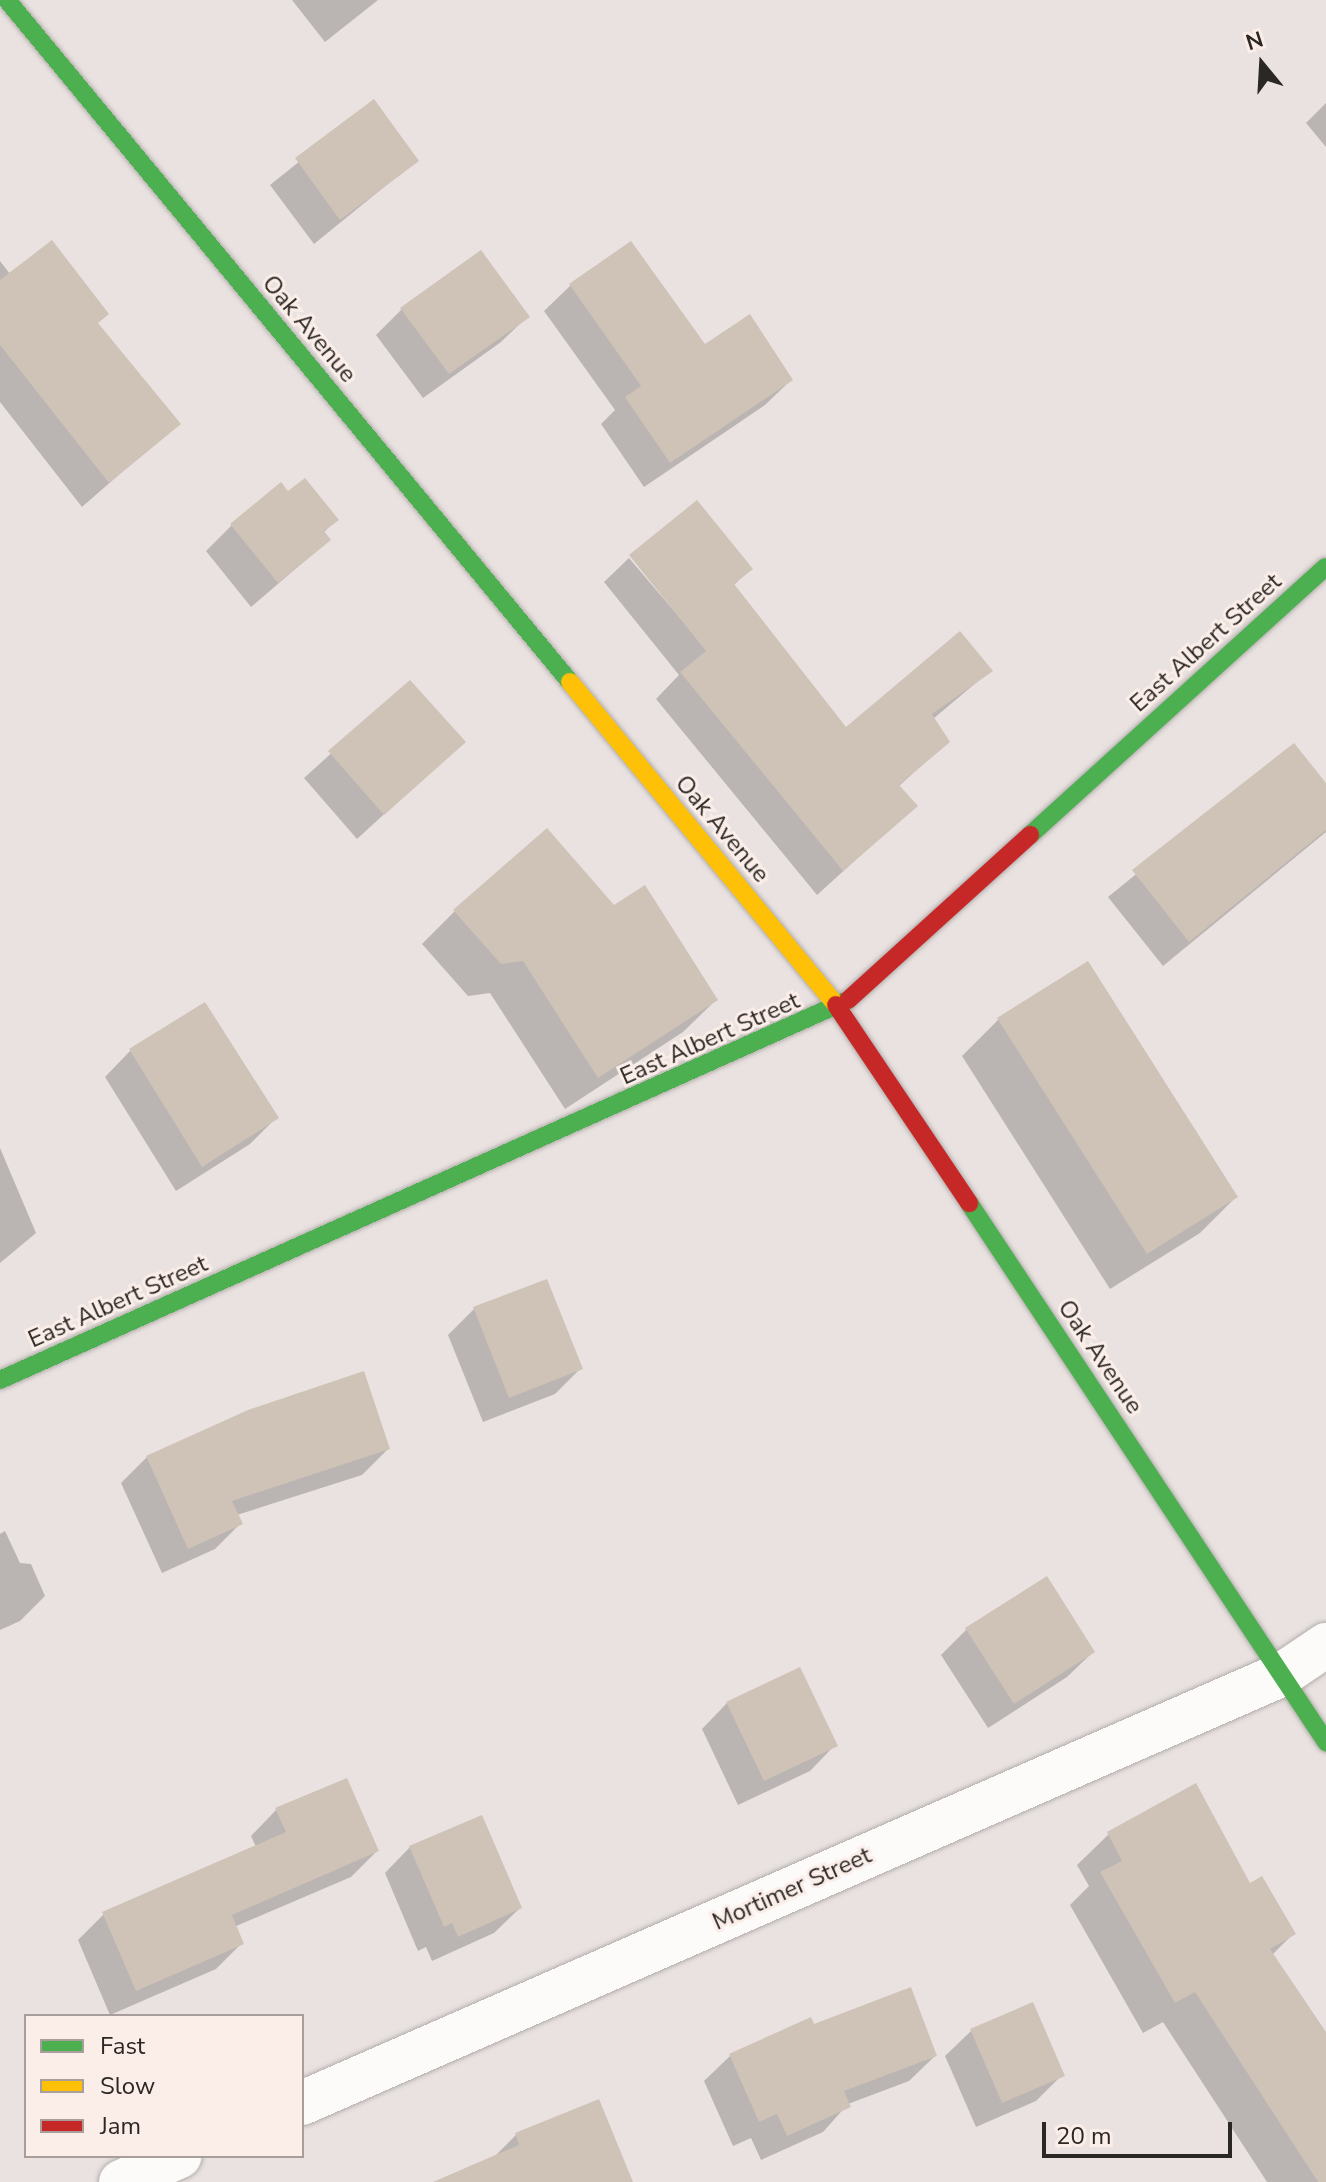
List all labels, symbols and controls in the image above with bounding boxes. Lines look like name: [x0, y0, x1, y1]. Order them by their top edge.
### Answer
north arrow: [1222, 24, 1302, 104]
text: N: [1242, 24, 1267, 58]
street label: Oak Avenue: [256, 270, 362, 388]
street label: East Albert Street: [1125, 568, 1287, 718]
street label: Oak Avenue: [669, 770, 775, 888]
street label: East Albert Street: [616, 987, 804, 1091]
street label: East Albert Street: [24, 1250, 212, 1354]
street label: Oak Avenue: [1051, 1295, 1149, 1419]
street label: Mortimer Street: [708, 1841, 876, 1937]
legend: [24, 2014, 304, 2158]
text: Fast: [100, 2030, 145, 2062]
text: Slow: [100, 2070, 155, 2102]
scale bar: [1046, 2106, 1236, 2156]
text: Jam: [100, 2110, 141, 2142]
text: 20 m: [1056, 2120, 1112, 2152]

